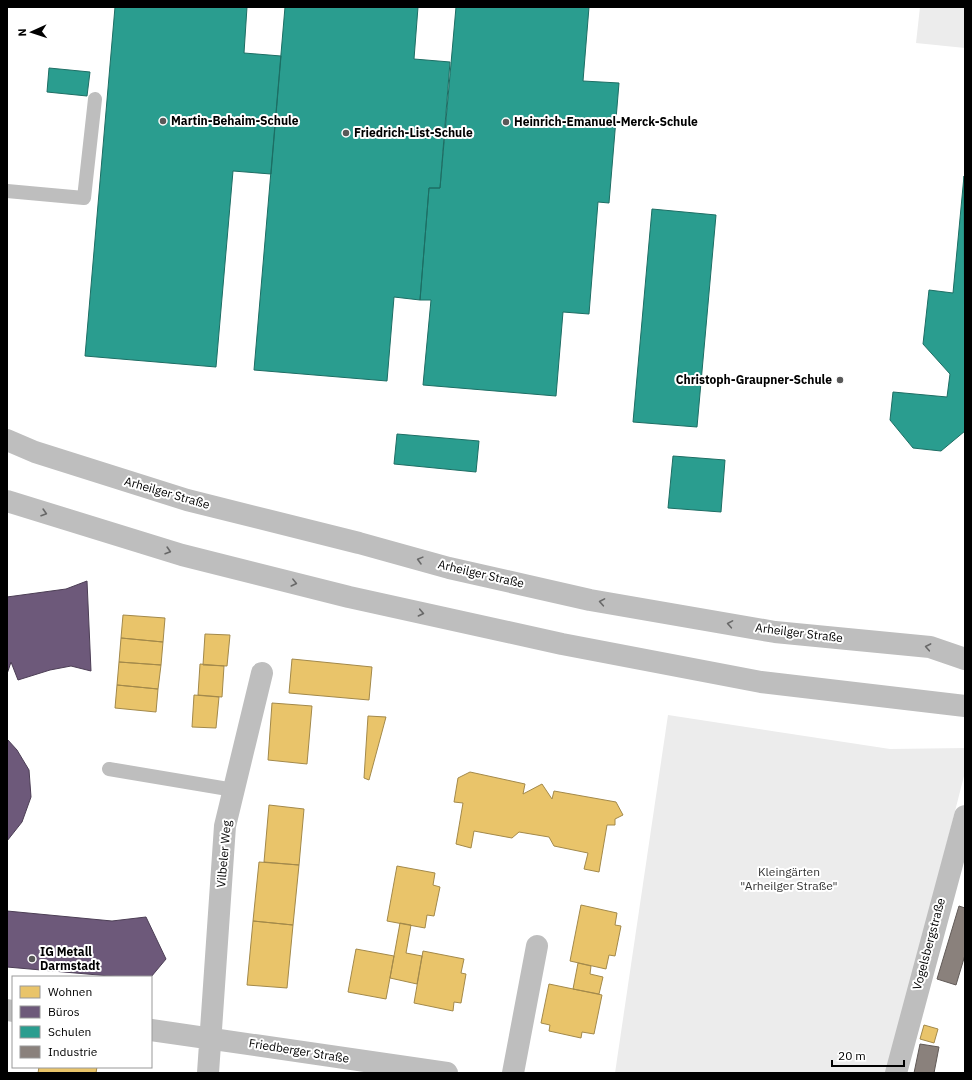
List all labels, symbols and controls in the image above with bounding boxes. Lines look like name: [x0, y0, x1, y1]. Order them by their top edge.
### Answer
north arrow: [12, 12, 52, 52]
text: N: [15, 28, 29, 37]
place label: Martin-Behaim-Schule: [171, 113, 299, 128]
place label: Heinrich-Emanuel-Merck-Schule: [514, 114, 698, 129]
marker: Martin-Behaim-Schule: [158, 116, 168, 126]
marker: Heinrich-Emanuel-Merck-Schule: [501, 117, 511, 127]
place label: Friedrich-List-Schule: [354, 125, 473, 140]
marker: Friedrich-List-Schule: [341, 128, 351, 138]
place label: Christoph-Graupner-Schule: [676, 372, 832, 387]
marker: Christoph-Graupner-Schule: [835, 375, 845, 385]
street label: Arheilger Straße: [123, 473, 212, 512]
one-way arrow: [40, 508, 47, 517]
one-way arrow: [165, 546, 172, 555]
one-way arrow: [417, 556, 424, 565]
street label: Arheilger Straße: [437, 556, 526, 591]
one-way arrow: [291, 579, 297, 587]
one-way arrow: [598, 598, 605, 607]
one-way arrow: [418, 608, 424, 617]
one-way arrow: [727, 620, 733, 629]
street label: Arheilger Straße: [754, 620, 844, 645]
one-way arrow: [925, 643, 931, 652]
street label: Vilbeler Weg: [213, 819, 234, 888]
park label: Kleingärten "Arheilger Straße": [740, 864, 838, 893]
street label: Vogelsbergstraße: [909, 896, 948, 992]
place label: IG Metall Darmstadt: [40, 944, 100, 973]
marker: IG Metall Darmstadt: [27, 954, 37, 964]
legend: [12, 976, 152, 1068]
text: Wohnen: [48, 984, 92, 999]
text: Büros: [48, 1004, 80, 1019]
text: Schulen: [48, 1024, 91, 1039]
street label: Friedberger Straße: [248, 1035, 351, 1066]
scale bar: [832, 1042, 904, 1068]
text: Industrie: [48, 1044, 98, 1059]
text: 20 m: [838, 1048, 866, 1063]

